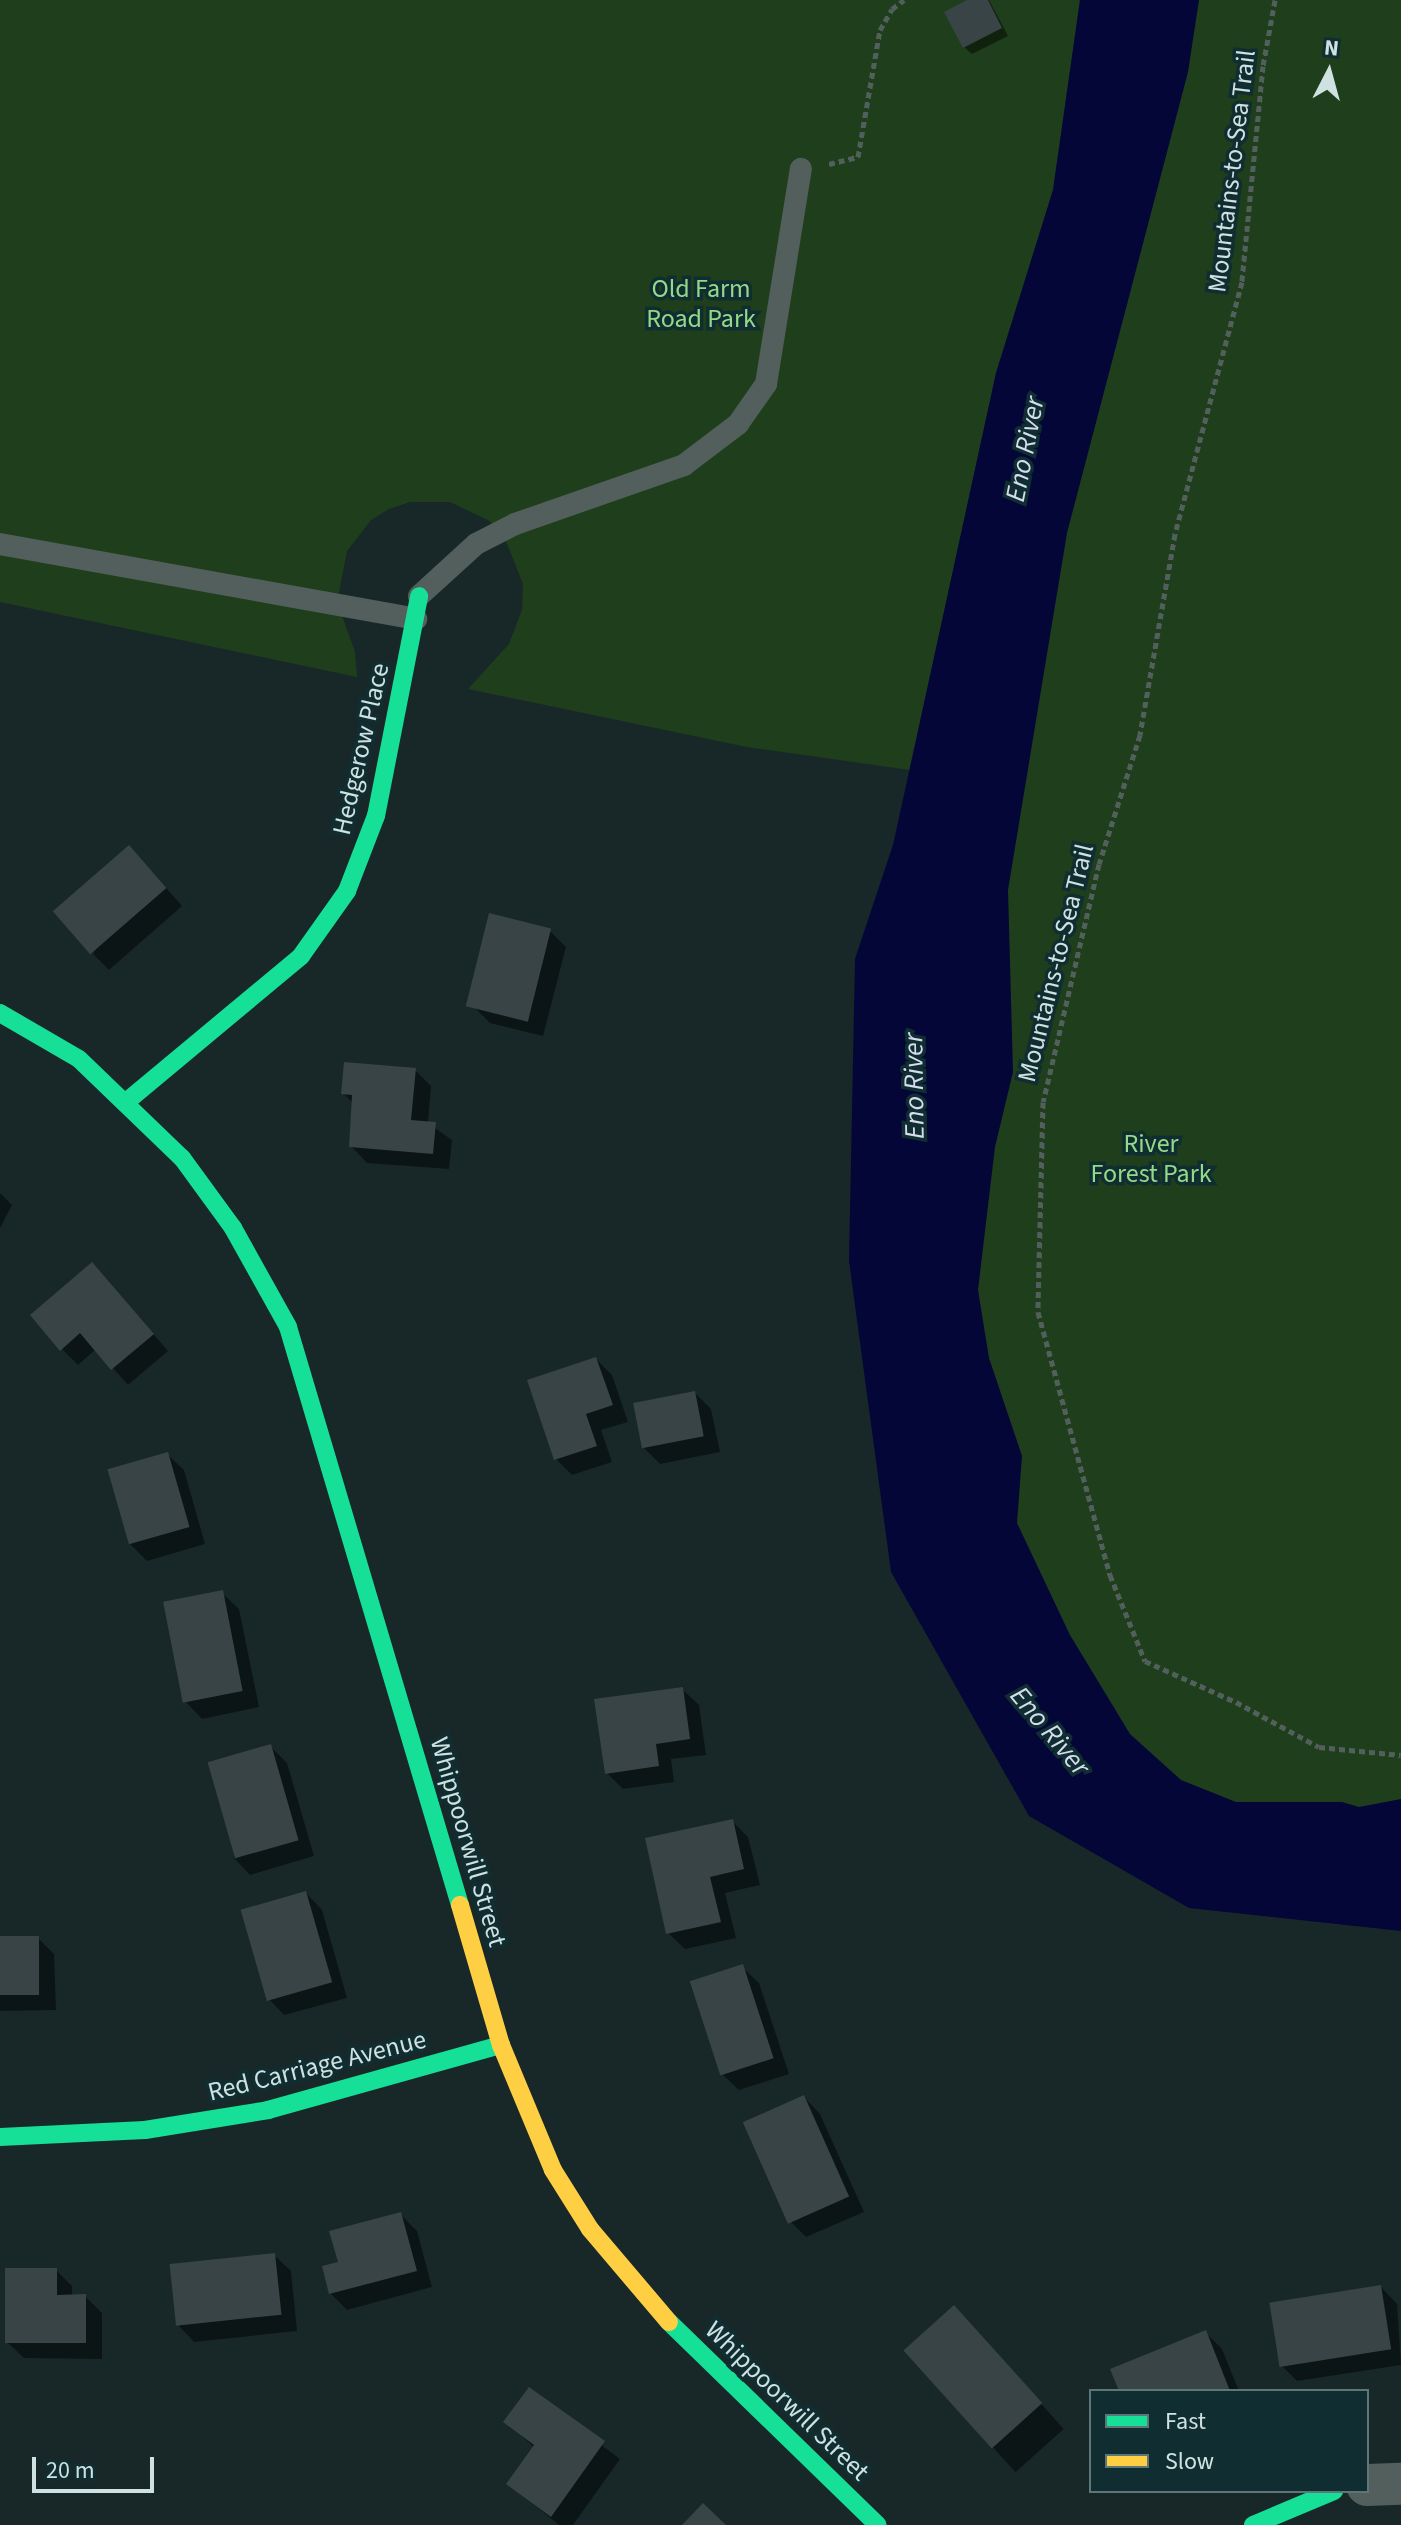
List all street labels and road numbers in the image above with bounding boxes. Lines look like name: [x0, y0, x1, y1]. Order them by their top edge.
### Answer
street label: Mountains-to-Sea Trail: [1202, 48, 1262, 294]
street label: Hedgerow Place: [326, 660, 396, 838]
street label: Mountains-to-Sea Trail: [1011, 841, 1101, 1085]
street label: Whippoorwill Street: [423, 1734, 513, 1950]
street label: Red Carriage Avenue: [205, 2024, 429, 2108]
street label: Whippoorwill Street: [698, 2315, 876, 2487]

